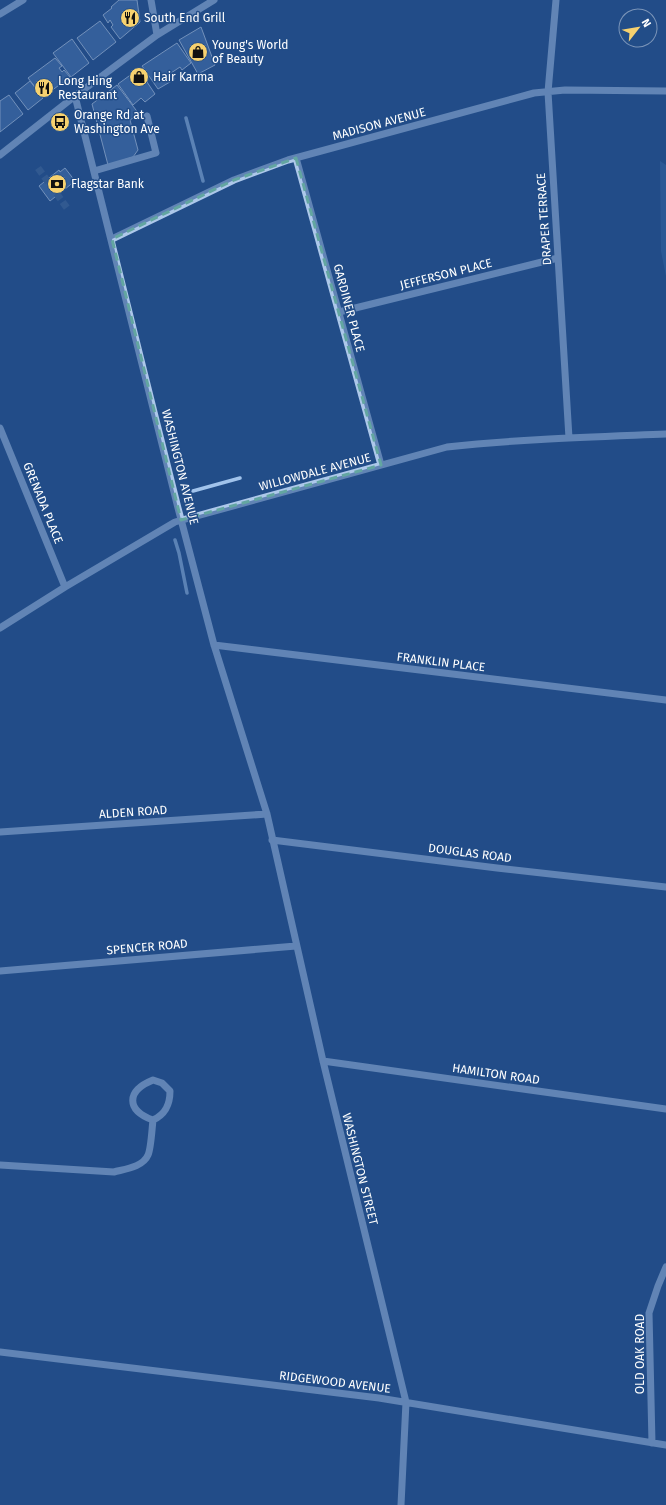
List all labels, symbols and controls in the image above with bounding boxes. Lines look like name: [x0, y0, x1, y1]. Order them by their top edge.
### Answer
restaurant icon: South End Grill: [119, 7, 141, 29]
north arrow: [618, 8, 658, 48]
place label: South End Grill: [144, 11, 226, 25]
text: N: [639, 17, 654, 30]
place label: Young's World of Beauty: [212, 38, 289, 66]
shop icon: Young's World of Beauty: [187, 41, 209, 63]
shop icon: Hair Karma: [128, 66, 150, 88]
place label: Hair Karma: [153, 70, 214, 84]
place label: Long Hing Restaurant: [58, 74, 118, 102]
restaurant icon: Long Hing Restaurant: [33, 77, 55, 99]
street label: MADISON AVENUE: [331, 105, 427, 143]
place label: Orange Rd at Washington Ave: [74, 108, 160, 136]
bus stop icon: Orange Rd at Washington Ave: [49, 111, 71, 133]
street label: DRAPER TERRACE: [534, 172, 554, 266]
bank icon: Flagstar Bank: [46, 173, 68, 195]
place label: Flagstar Bank: [71, 177, 145, 191]
street label: JEFFERSON PLACE: [398, 256, 494, 292]
street label: GARDINER PLACE: [330, 262, 368, 354]
street label: WASHINGTON AVENUE: [159, 408, 201, 526]
street label: WILLOWDALE AVENUE: [257, 450, 373, 494]
street label: GRENADA PLACE: [20, 460, 66, 546]
street label: FRANKLIN PLACE: [396, 650, 486, 674]
street label: ALDEN ROAD: [98, 803, 168, 821]
street label: DOUGLAS ROAD: [427, 841, 513, 865]
street label: SPENCER ROAD: [106, 936, 189, 958]
street label: HAMILTON ROAD: [451, 1061, 541, 1087]
street label: WASHINGTON STREET: [339, 1112, 381, 1227]
street label: OLD OAK ROAD: [633, 1314, 647, 1394]
street label: RIDGEWOOD AVENUE: [278, 1368, 392, 1396]

